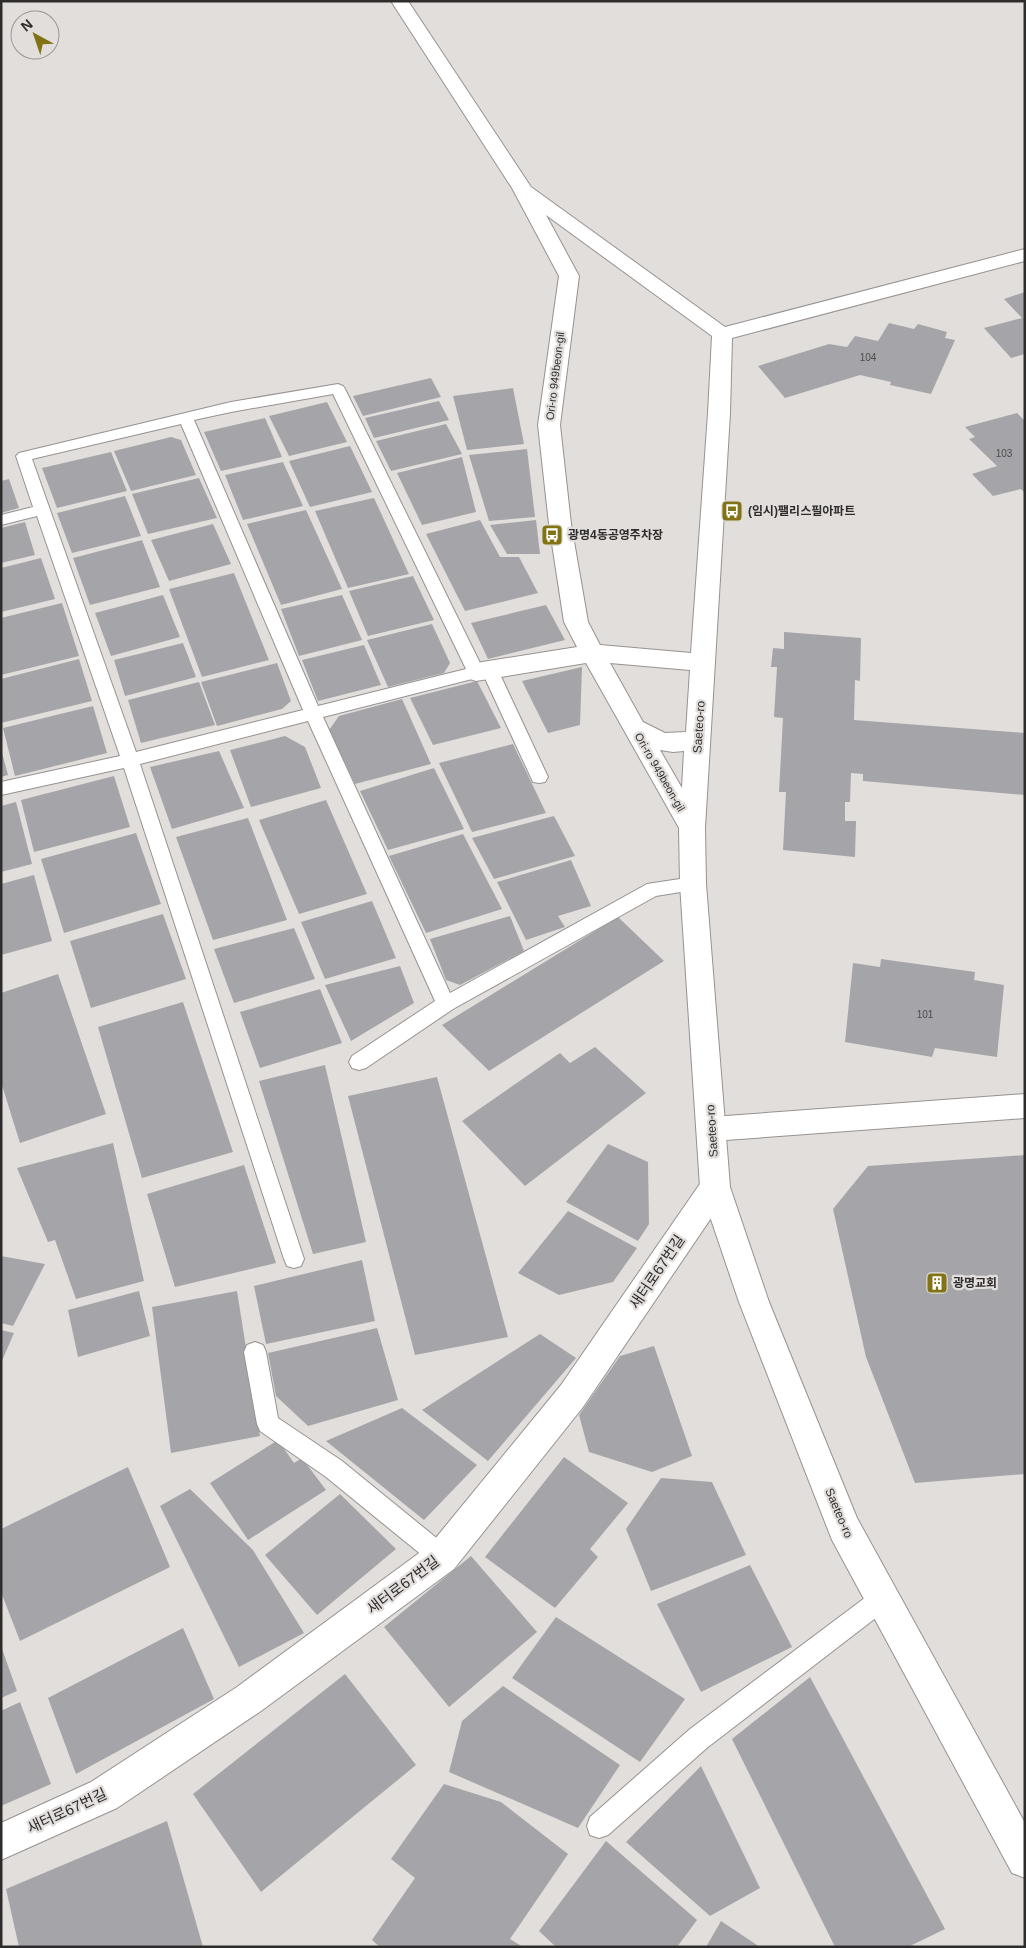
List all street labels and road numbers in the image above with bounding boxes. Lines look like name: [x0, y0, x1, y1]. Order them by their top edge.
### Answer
street label: Ori-ro 949beon-gil: [544, 331, 566, 421]
street label: Saeteo-ro: [690, 700, 708, 754]
street label: Ori-ro 949beon-gil: [633, 731, 687, 813]
street label: Saeteo-ro: [703, 1104, 721, 1158]
street label: 새터로67번길: [626, 1231, 688, 1312]
street label: Saeteo-ro: [822, 1486, 856, 1540]
street label: 새터로67번길: [363, 1552, 442, 1617]
street label: 새터로67번길: [24, 1785, 109, 1836]

